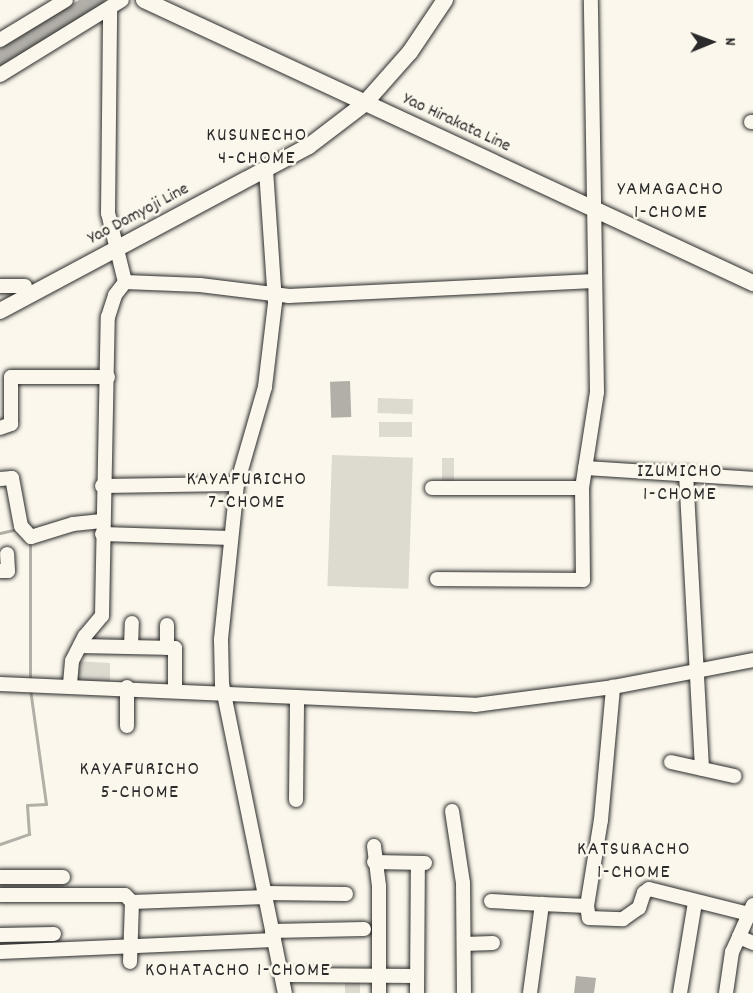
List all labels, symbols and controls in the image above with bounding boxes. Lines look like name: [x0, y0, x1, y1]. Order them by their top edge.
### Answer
north arrow: [681, 12, 741, 72]
text: N: [718, 38, 741, 46]
street label: Yao Hirakata Line: [399, 90, 513, 158]
district label: KUSUNECHO 4-CHOME: [206, 125, 308, 172]
street label: Yao Domyoji Line: [85, 179, 193, 251]
district label: YAMAGACHO 1-CHOME: [618, 179, 724, 226]
district label: IZUMICHO 1-CHOME: [637, 461, 723, 508]
district label: KAYAFURICHO 7-CHOME: [187, 469, 307, 516]
district label: KAYAFURICHO 5-CHOME: [80, 758, 200, 805]
district label: KATSURACHO 1-CHOME: [577, 838, 691, 885]
district label: KOHATACHO 1-CHOME: [145, 959, 331, 983]

